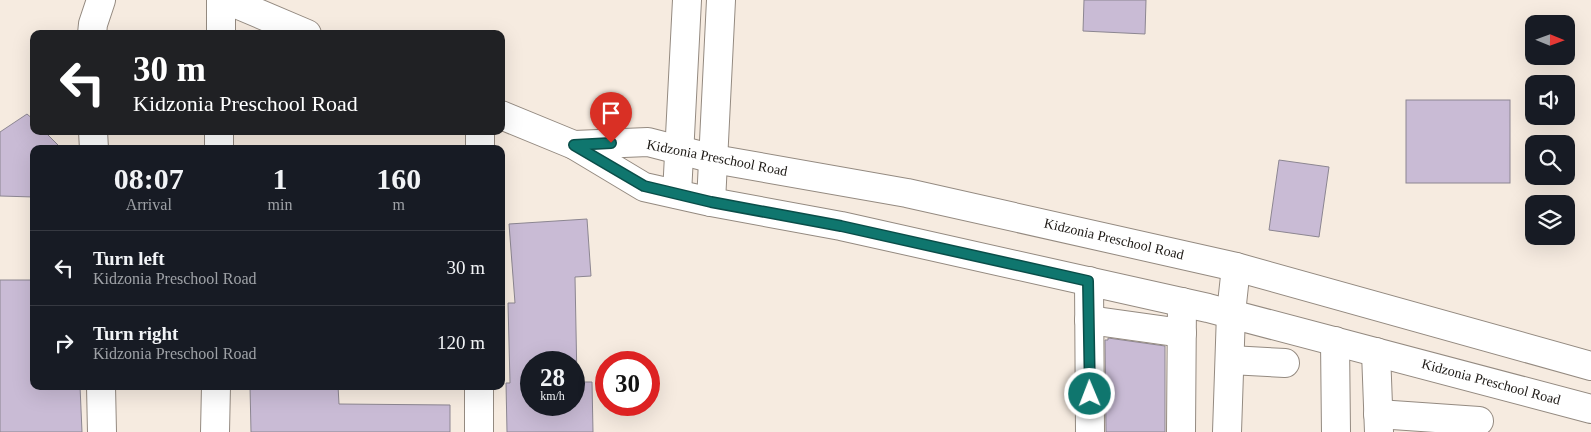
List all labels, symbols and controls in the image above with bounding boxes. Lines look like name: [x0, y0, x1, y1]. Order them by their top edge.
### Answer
north arrow: [1525, 15, 1575, 65]
map controls: [1525, 15, 1575, 245]
icon: left: [50, 50, 115, 115]
text: 30 m: [133, 50, 206, 89]
button: sound: [1525, 75, 1575, 125]
text: Kidzonia Preschool Road: [133, 91, 358, 116]
pin: [590, 92, 632, 143]
icon: arrive: [597, 99, 625, 127]
button: search: [1525, 135, 1575, 185]
street label: Kidzonia Preschool Road: [645, 137, 789, 179]
text: 08:07: [114, 162, 184, 195]
text: 1: [272, 162, 287, 195]
text: 160: [376, 162, 421, 195]
button: layers: [1525, 195, 1575, 245]
text: Arrival: [126, 196, 172, 213]
text: min: [268, 196, 292, 213]
text: m: [392, 196, 405, 213]
street label: Kidzonia Preschool Road: [1043, 216, 1185, 262]
text: Turn left: [93, 248, 165, 269]
icon: left: [50, 254, 78, 282]
text: 30 m: [446, 257, 485, 278]
text: Kidzonia Preschool Road: [93, 270, 257, 287]
text: Turn right: [93, 323, 178, 344]
icon: right: [50, 329, 78, 357]
text: 120 m: [437, 332, 485, 353]
text: Kidzonia Preschool Road: [93, 345, 257, 362]
speed limit sign: 30: [595, 351, 660, 416]
street label: Kidzonia Preschool Road: [1420, 356, 1562, 408]
text: 28: [540, 364, 565, 391]
position arrow: [1063, 367, 1115, 419]
text: km/h: [540, 389, 565, 403]

